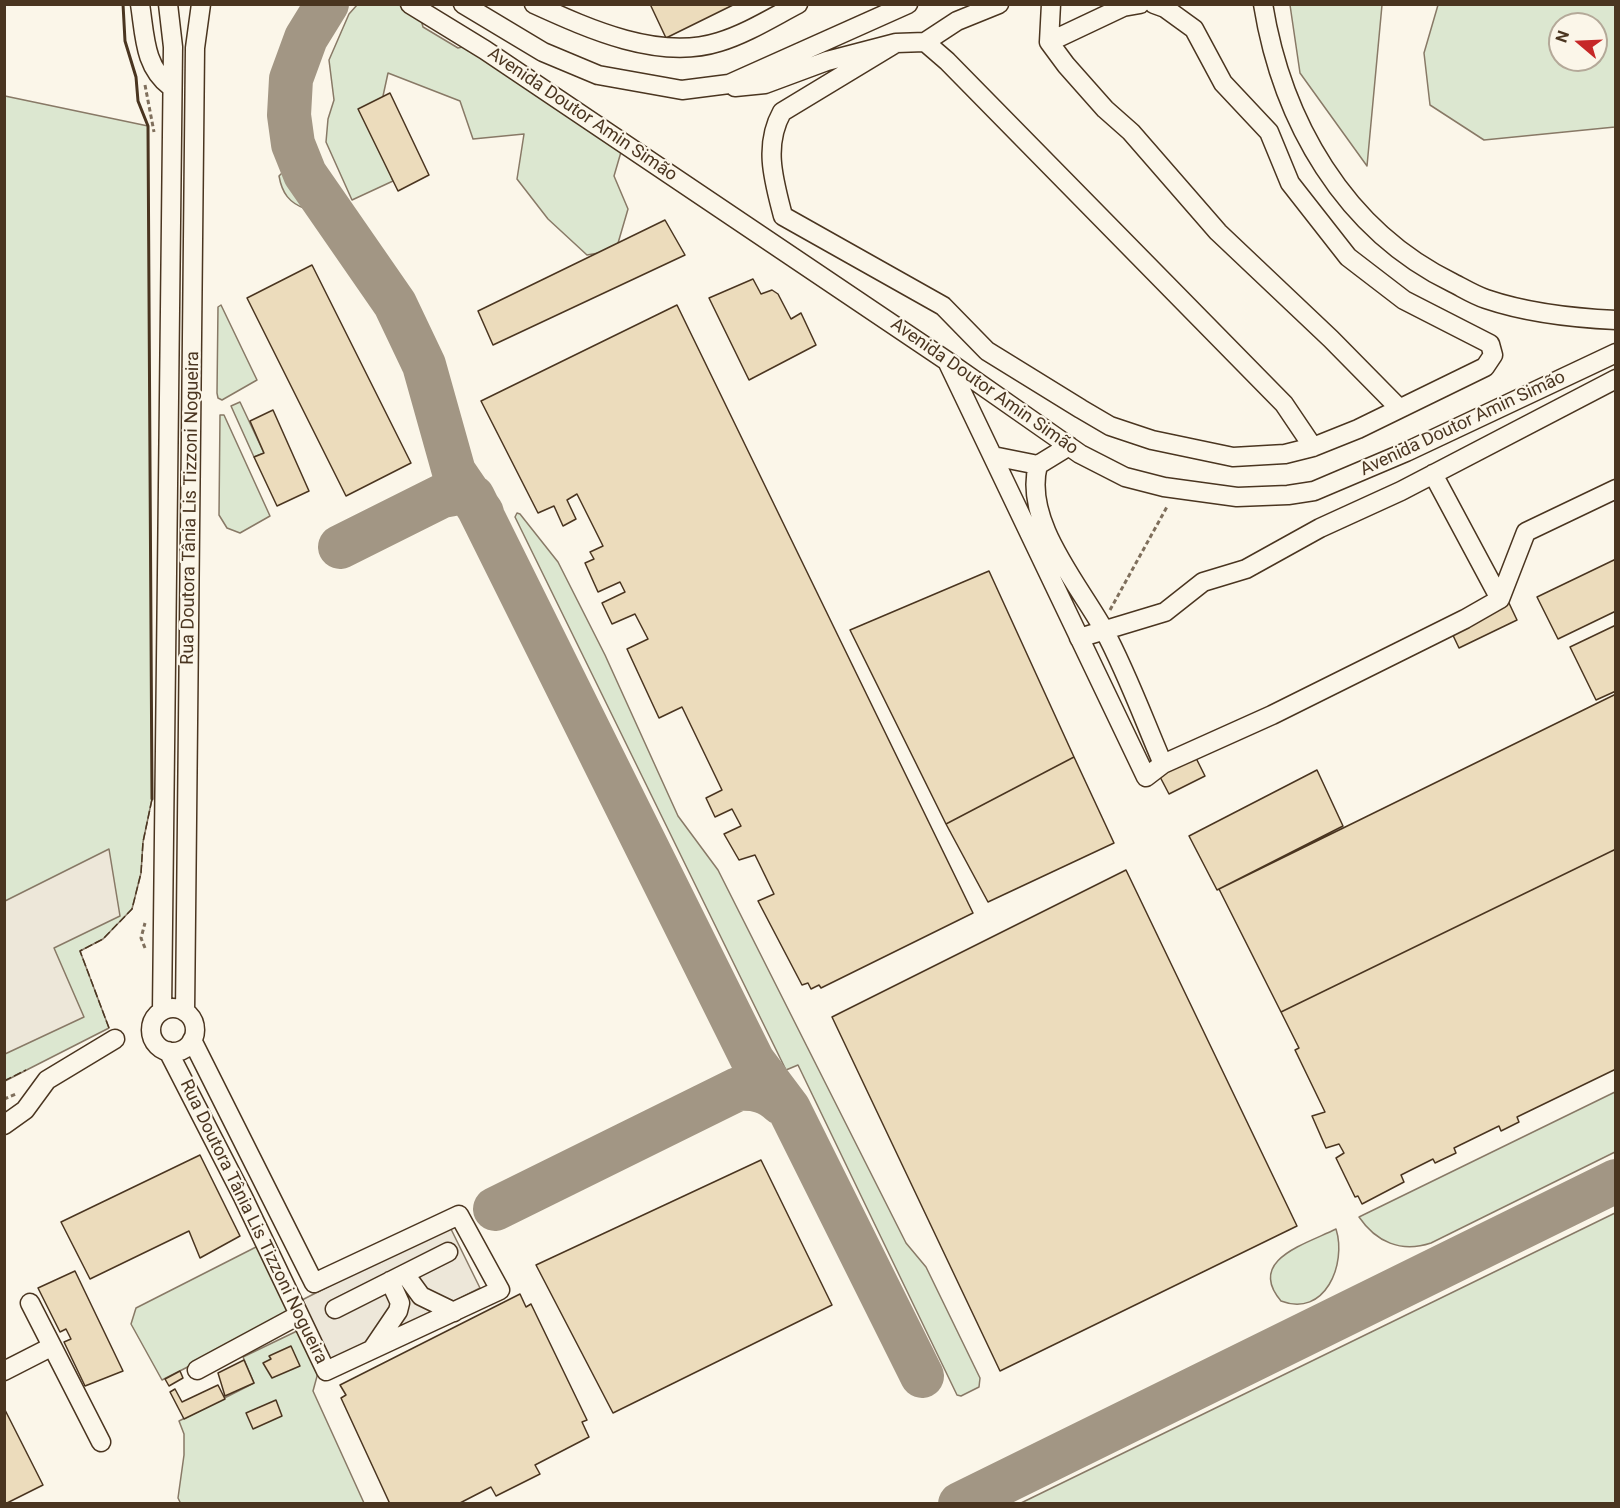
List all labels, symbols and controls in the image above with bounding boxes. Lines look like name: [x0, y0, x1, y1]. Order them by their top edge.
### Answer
north arrow: [1548, 12, 1608, 72]
text: N: [1552, 28, 1573, 45]
street label: Avenida Doutor Amin Simão: [483, 43, 681, 187]
street label: Avenida Doutor Amin Simão: [886, 314, 1082, 460]
street label: Rua Doutora Tânia Lis Tizzoni Nogueira: [177, 351, 205, 665]
street label: Avenida Doutor Amin Simão: [1357, 367, 1569, 481]
street label: Rua Doutora Tânia Lis Tizzoni Nogueira: [175, 1076, 331, 1368]

